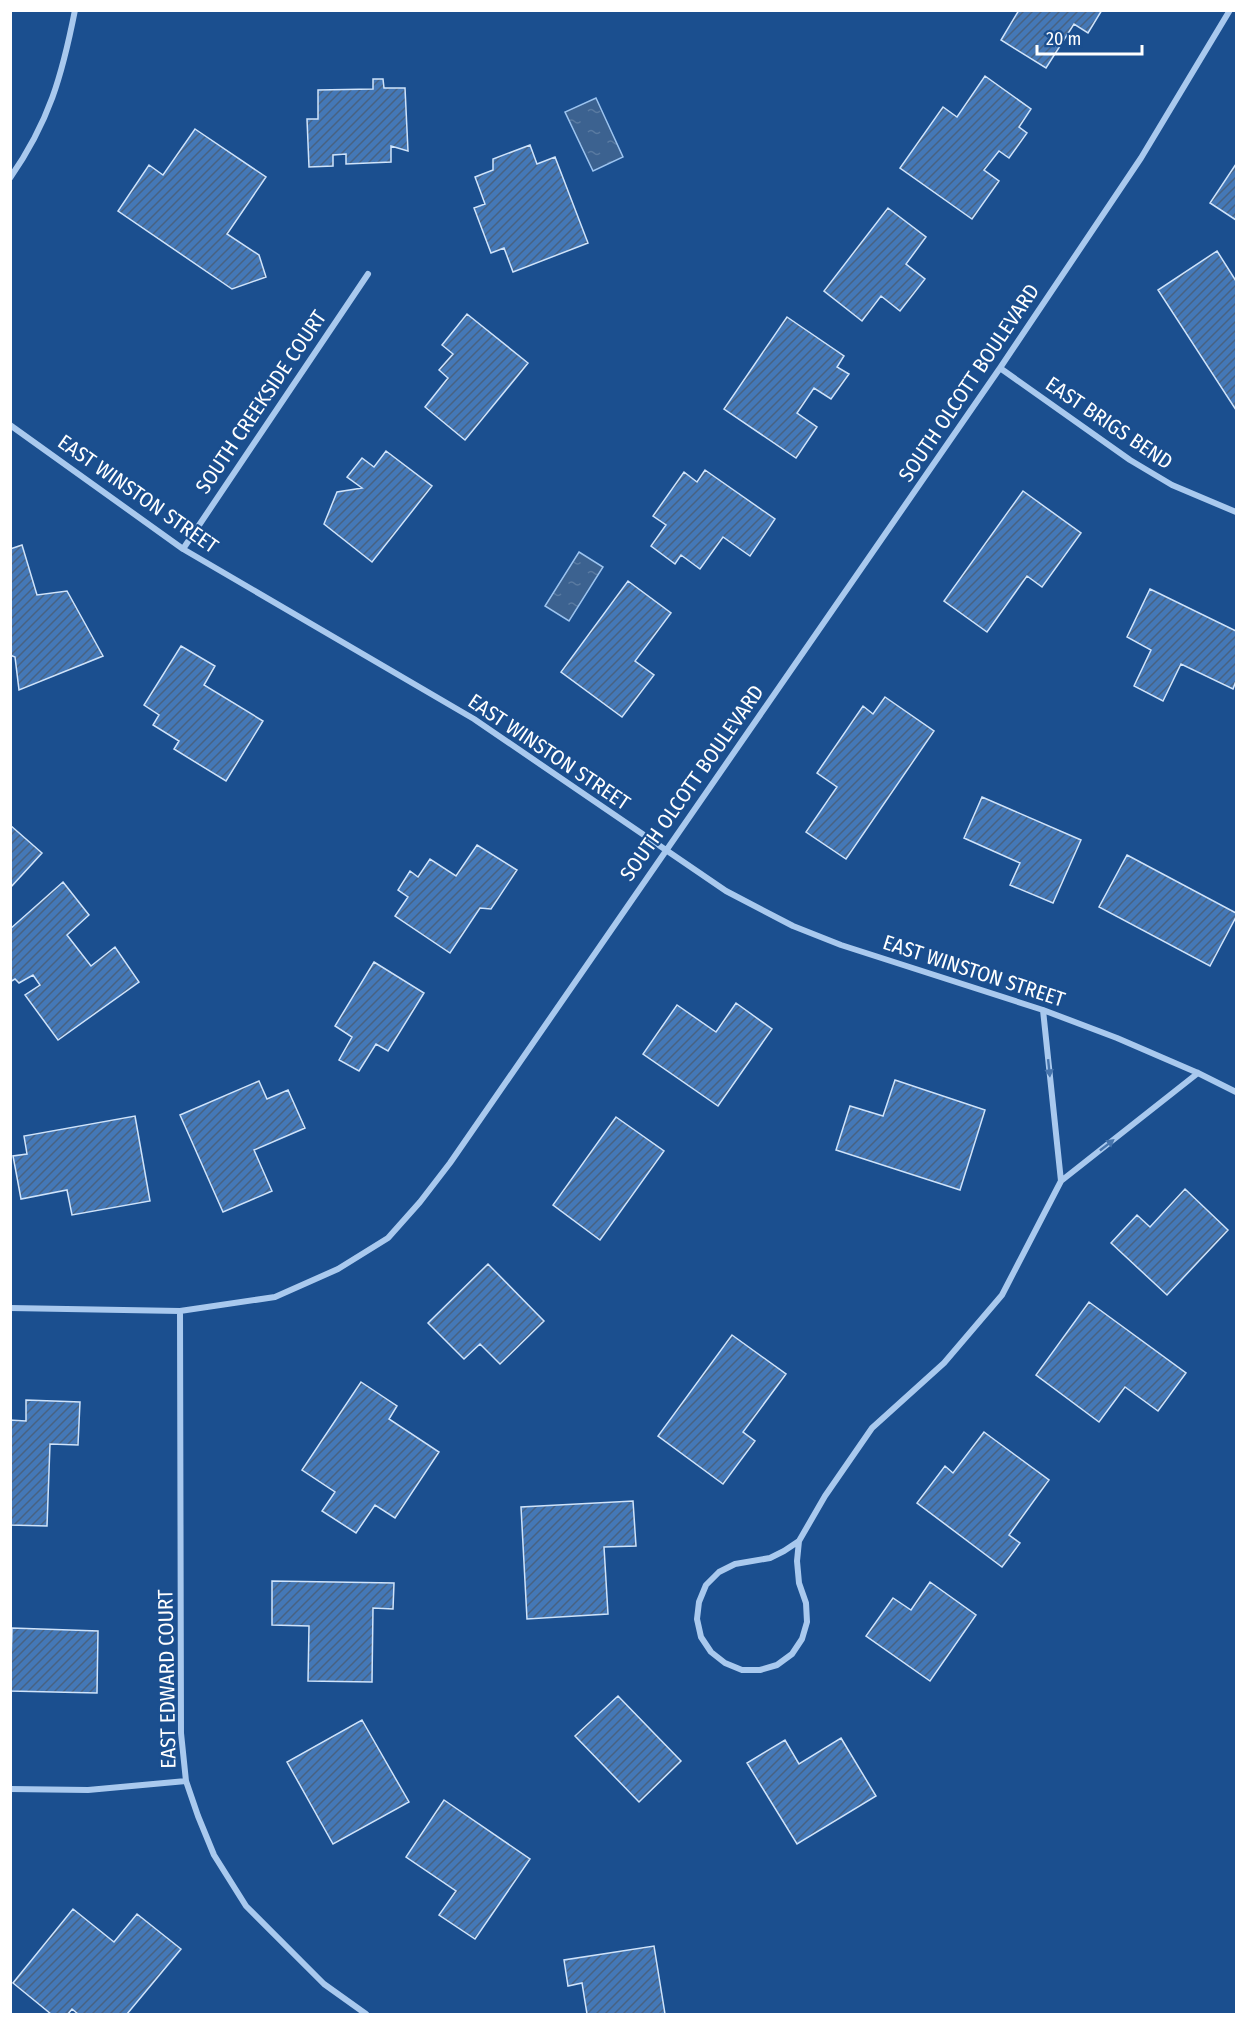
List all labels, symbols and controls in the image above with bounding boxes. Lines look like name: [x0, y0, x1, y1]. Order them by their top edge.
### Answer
scale bar: [1037, 18, 1142, 56]
text: 20 m: [1046, 28, 1081, 50]
street label: SOUTH OLCOTT BOULEVARD: [893, 279, 1045, 487]
street label: SOUTH CREEKSIDE COURT: [190, 305, 332, 499]
street label: EAST BRIGS BEND: [1041, 371, 1177, 475]
street label: EAST WINSTON STREET: [53, 429, 223, 559]
street label: SOUTH OLCOTT BOULEVARD: [614, 680, 770, 886]
street label: EAST WINSTON STREET: [463, 688, 635, 816]
street label: EAST WINSTON STREET: [880, 929, 1069, 1013]
one-way arrow: [1044, 1059, 1054, 1078]
one-way arrow: [1099, 1138, 1115, 1151]
street label: EAST EDWARD COURT: [152, 1589, 182, 1769]

